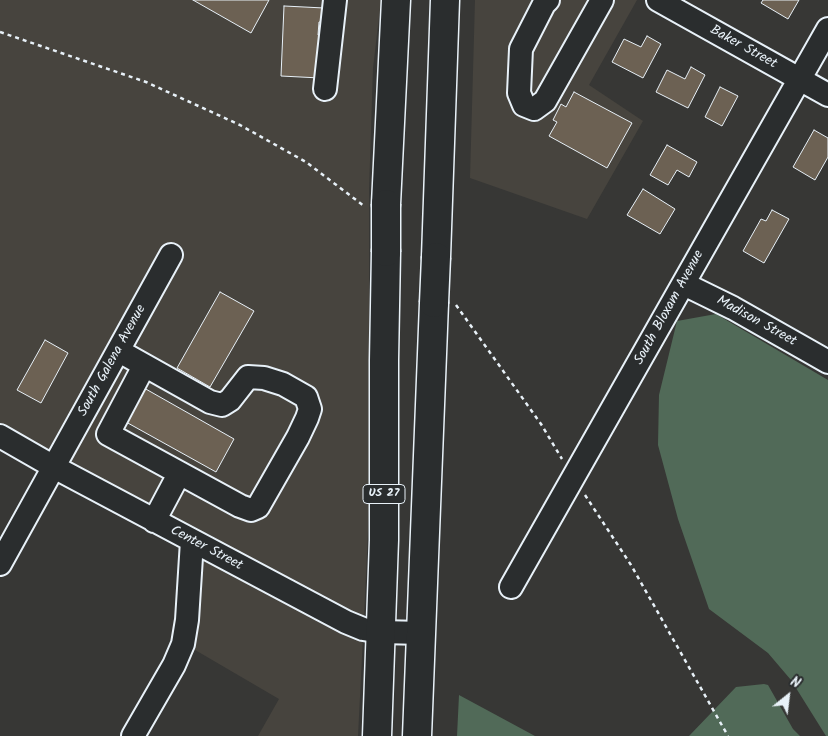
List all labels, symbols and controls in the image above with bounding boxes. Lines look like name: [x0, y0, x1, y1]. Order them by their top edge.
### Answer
street label: Baker Street: [707, 23, 779, 73]
street label: South Bloxam Avenue: [632, 248, 708, 368]
street label: Madison Street: [713, 293, 799, 351]
street label: South Galena Avenue: [75, 302, 151, 420]
road number: US 27: [363, 484, 405, 504]
street label: Center Street: [167, 523, 245, 575]
north arrow: [763, 671, 813, 721]
text: N: [786, 671, 804, 695]

